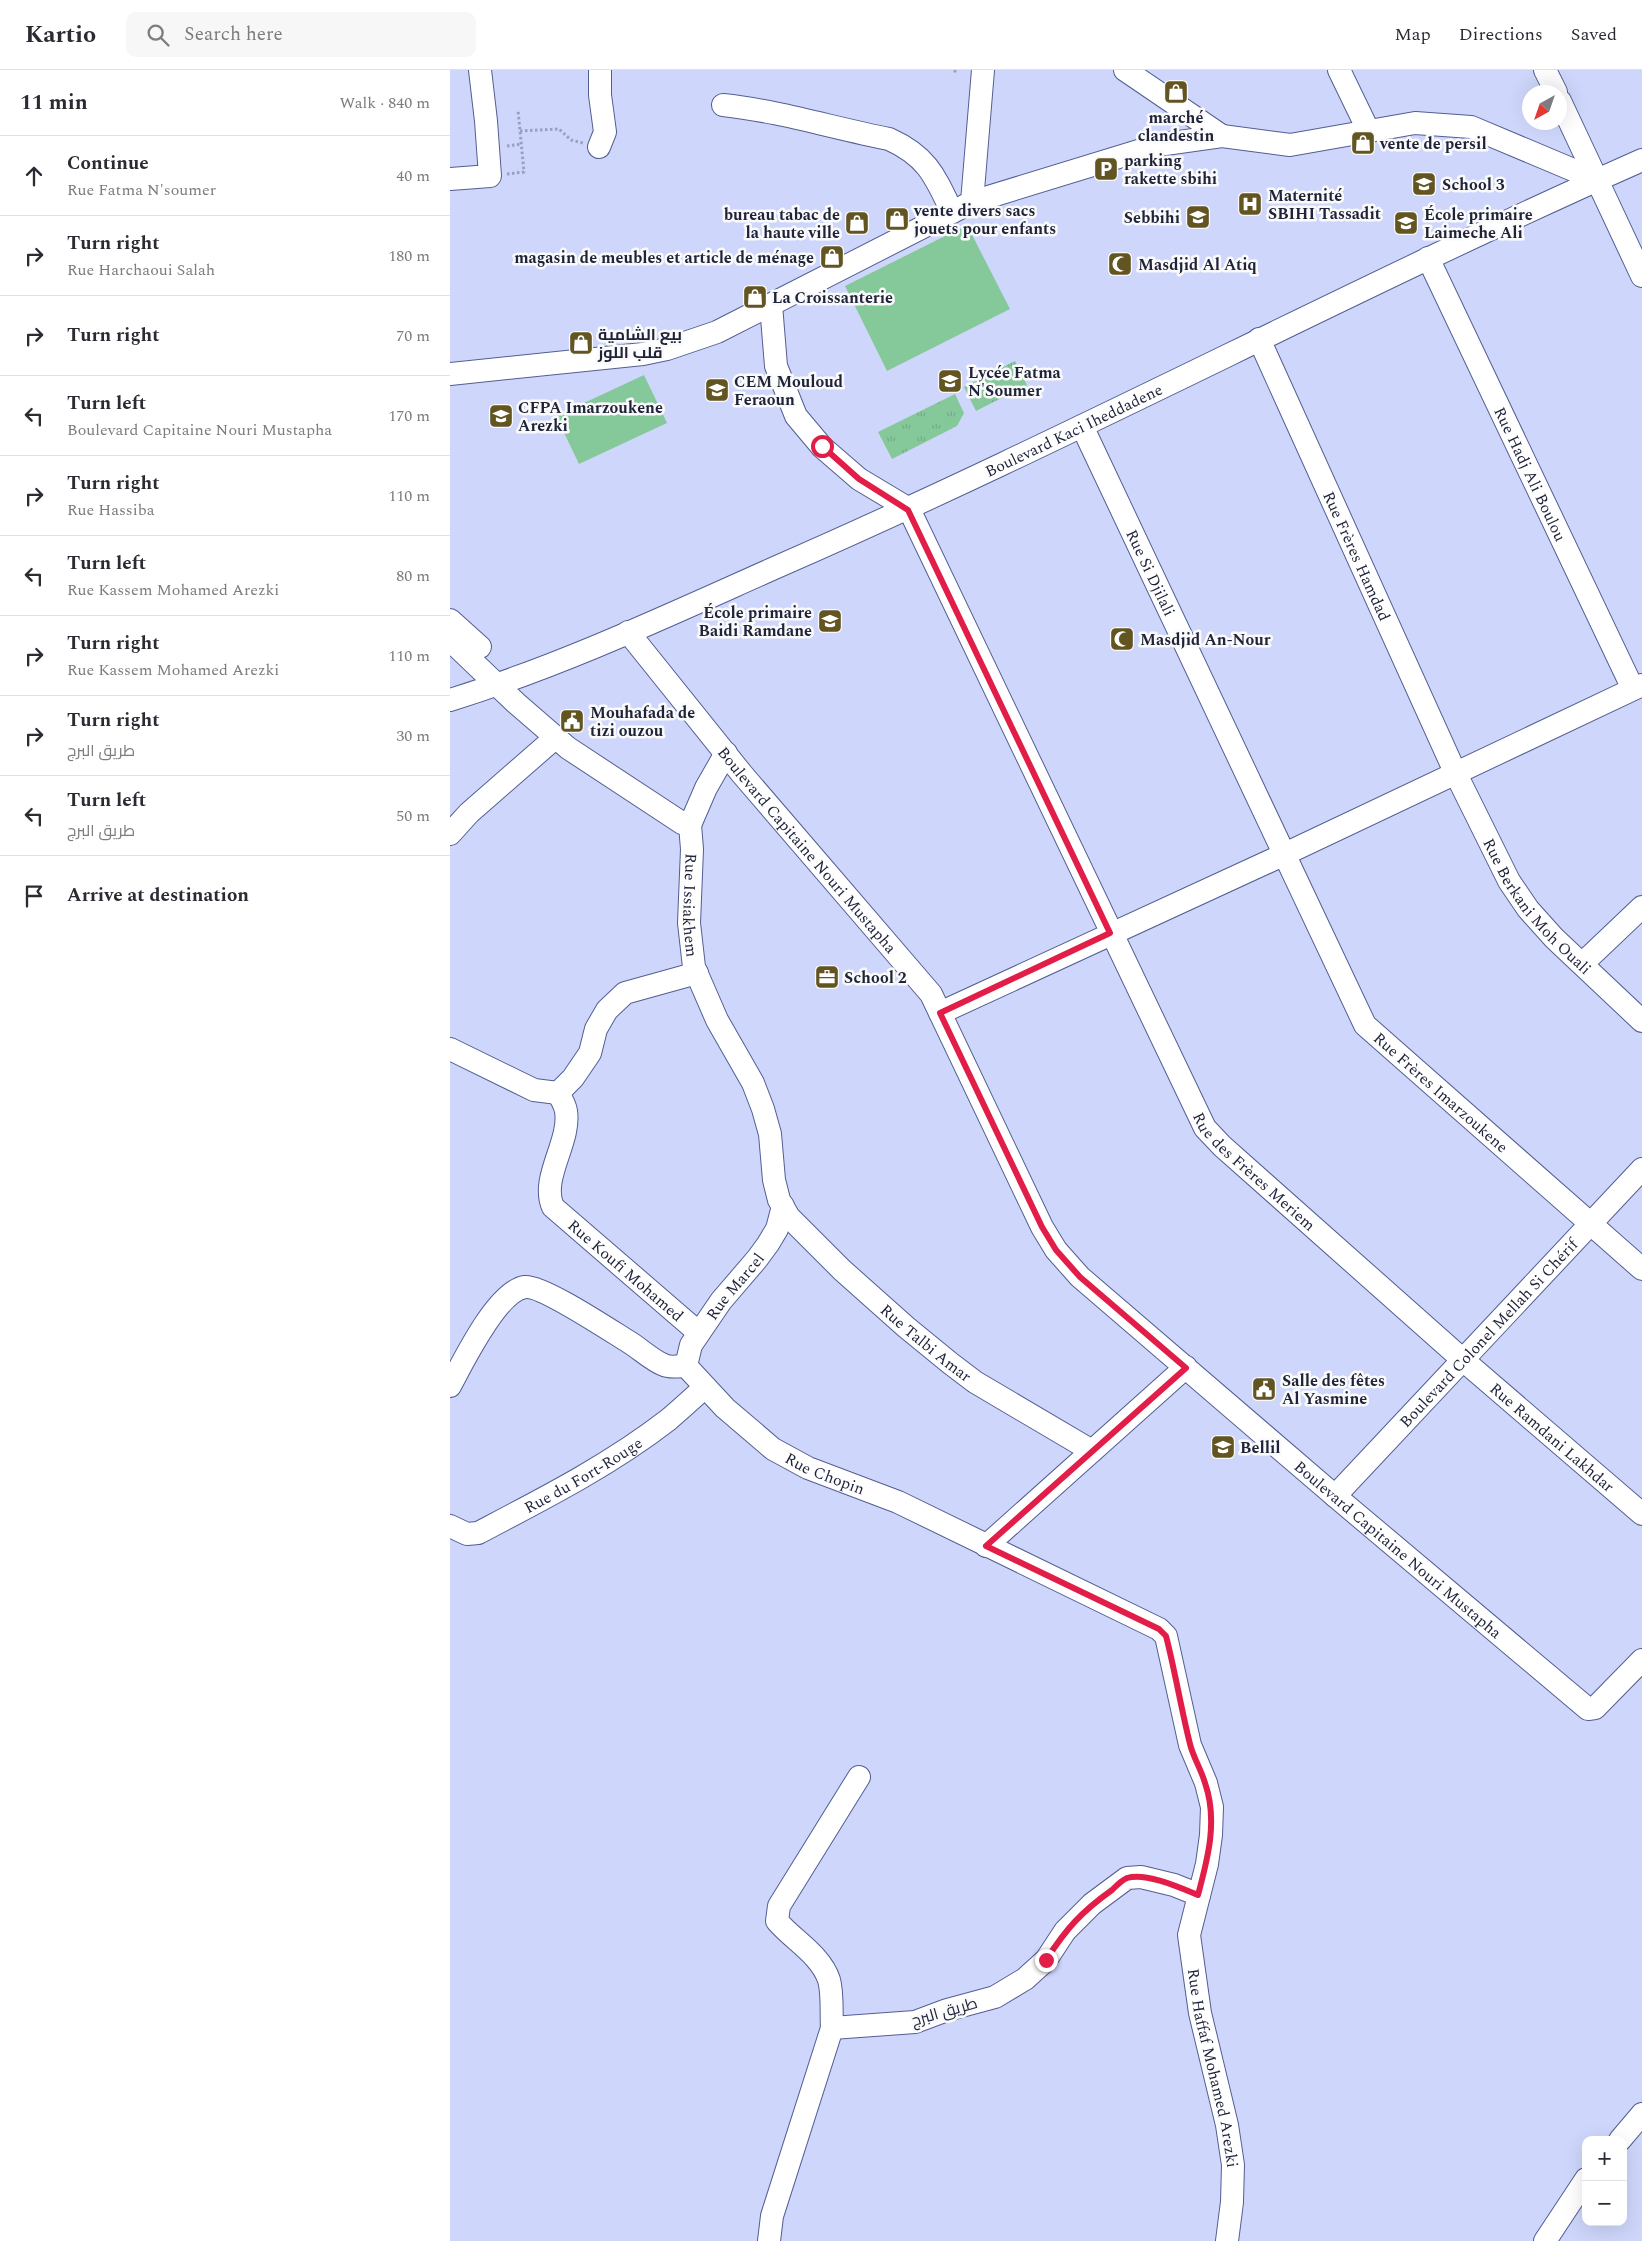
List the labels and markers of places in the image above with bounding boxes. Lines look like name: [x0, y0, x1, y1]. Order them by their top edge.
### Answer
shop icon: marché clandestin: [1163, 79, 1189, 105]
place label: marché clandestin: [1138, 106, 1214, 148]
shop icon: vente de persil: [1350, 130, 1376, 156]
place label: vente de persil: [1379, 132, 1487, 156]
place label: parking rakette sbihi: [1124, 149, 1217, 191]
parking icon: parking rakette sbihi: [1093, 156, 1119, 182]
school or university icon: School 3: [1411, 171, 1437, 197]
place label: School 3: [1442, 173, 1505, 197]
place label: Maternité SBIHI Tassadit: [1268, 184, 1381, 226]
hospital icon: Maternité SBIHI Tassadit: [1237, 191, 1263, 217]
place label: vente divers sacs jouets pour enfants: [913, 199, 1056, 241]
place label: bureau tabac de la haute ville: [724, 203, 840, 245]
place label: École primaire Laimeche Ali: [1424, 203, 1533, 245]
school or university icon: Sebbihi: [1185, 204, 1211, 230]
shop icon: vente divers sacs jouets pour enfants: [884, 206, 910, 232]
place label: Sebbihi: [1124, 206, 1180, 230]
shop icon: bureau tabac de la haute ville: [844, 210, 870, 236]
school or university icon: École primaire Laimeche Ali: [1393, 210, 1419, 236]
shop icon: magasin de meubles et article de ménage: [819, 244, 845, 270]
place label: magasin de meubles et article de ménage: [514, 246, 814, 270]
mosque icon: Masdjid Al Atiq: [1107, 251, 1133, 277]
place label: Masdjid Al Atiq: [1138, 253, 1257, 277]
shop icon: La Croissanterie: [742, 284, 768, 310]
place label: La Croissanterie: [772, 286, 893, 310]
place label: بيع الشامية قلب اللوز: [597, 323, 682, 365]
shop icon: بيع الشامية قلب اللوز: [568, 330, 594, 356]
place label: Lycée Fatma N'Soumer: [968, 361, 1062, 403]
school or university icon: Lycée Fatma N'Soumer: [937, 368, 963, 394]
place label: CEM Mouloud Feraoun: [734, 370, 843, 412]
school or university icon: CEM Mouloud Feraoun: [704, 377, 730, 403]
place label: CFPA Imarzoukene Arezki: [518, 396, 663, 438]
school or university icon: CFPA Imarzoukene Arezki: [488, 403, 514, 429]
place label: École primaire Baidi Ramdane: [699, 601, 812, 643]
school or university icon: École primaire Baidi Ramdane: [817, 608, 843, 634]
mosque icon: Masdjid An-Nour: [1109, 626, 1135, 652]
place label: Masdjid An-Nour: [1140, 628, 1271, 652]
place label: Mouhafada de tizi ouzou: [590, 701, 695, 743]
public building icon: Mouhafada de tizi ouzou: [559, 708, 585, 734]
office icon: School 2: [814, 964, 840, 990]
place label: School 2: [844, 966, 907, 990]
place label: Salle des fêtes Al Yasmine: [1282, 1369, 1385, 1411]
public building icon: Salle des fêtes Al Yasmine: [1251, 1376, 1277, 1402]
school or university icon: Bellil: [1210, 1434, 1236, 1460]
place label: Bellil: [1240, 1436, 1280, 1460]

